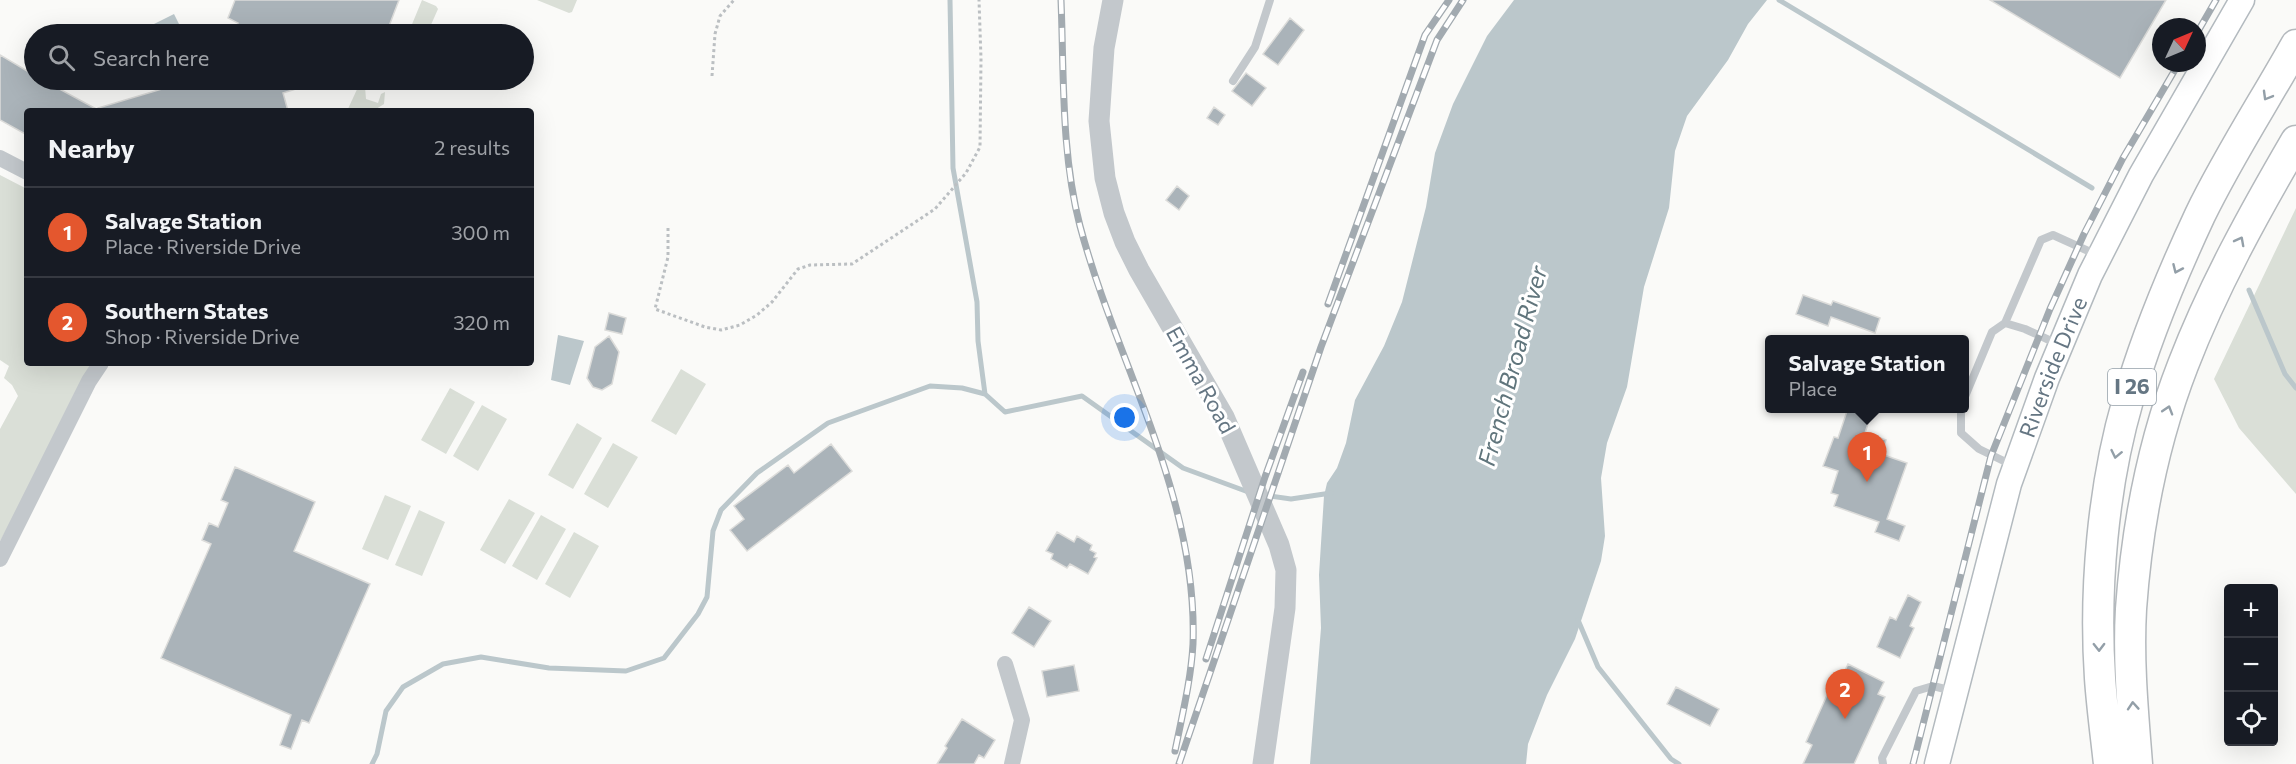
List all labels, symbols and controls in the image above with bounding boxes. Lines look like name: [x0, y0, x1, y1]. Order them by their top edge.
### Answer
north arrow: [2152, 18, 2206, 72]
search box: [24, 24, 534, 90]
icon: search: [45, 41, 78, 74]
text: Search here: [93, 44, 209, 71]
one-way arrow: [2263, 90, 2274, 100]
text: Nearby: [48, 132, 135, 163]
text: 2 results: [434, 135, 510, 159]
text: Salvage Station: [105, 207, 262, 234]
text: 1: [63, 220, 72, 244]
text: 300 m: [451, 220, 510, 244]
text: Place · Riverside Drive: [105, 234, 301, 258]
one-way arrow: [2233, 236, 2244, 247]
water label: French Broad River: [1471, 261, 1553, 469]
one-way arrow: [2172, 262, 2184, 273]
street label: Riverside Drive: [2013, 293, 2092, 441]
text: Southern States: [105, 297, 268, 324]
text: 2: [62, 310, 73, 334]
text: 320 m: [453, 310, 510, 334]
street label: Emma Road: [1161, 321, 1242, 438]
text: Shop · Riverside Drive: [105, 324, 299, 348]
popup: [1765, 335, 1969, 413]
text: Salvage Station: [1789, 349, 1945, 376]
road number: I 26: [2108, 369, 2156, 405]
text: Place: [1789, 376, 1837, 400]
your location: [1110, 403, 1139, 432]
one-way arrow: [2161, 405, 2173, 416]
pin: 1: [1848, 432, 1886, 482]
one-way arrow: [2110, 448, 2123, 458]
map controls: [2224, 584, 2278, 746]
button: +: [2224, 584, 2278, 638]
button: −: [2224, 638, 2278, 692]
one-way arrow: [2093, 643, 2105, 652]
pin: 2: [1826, 670, 1864, 719]
button: locate: [2224, 692, 2278, 746]
one-way arrow: [2126, 701, 2139, 710]

